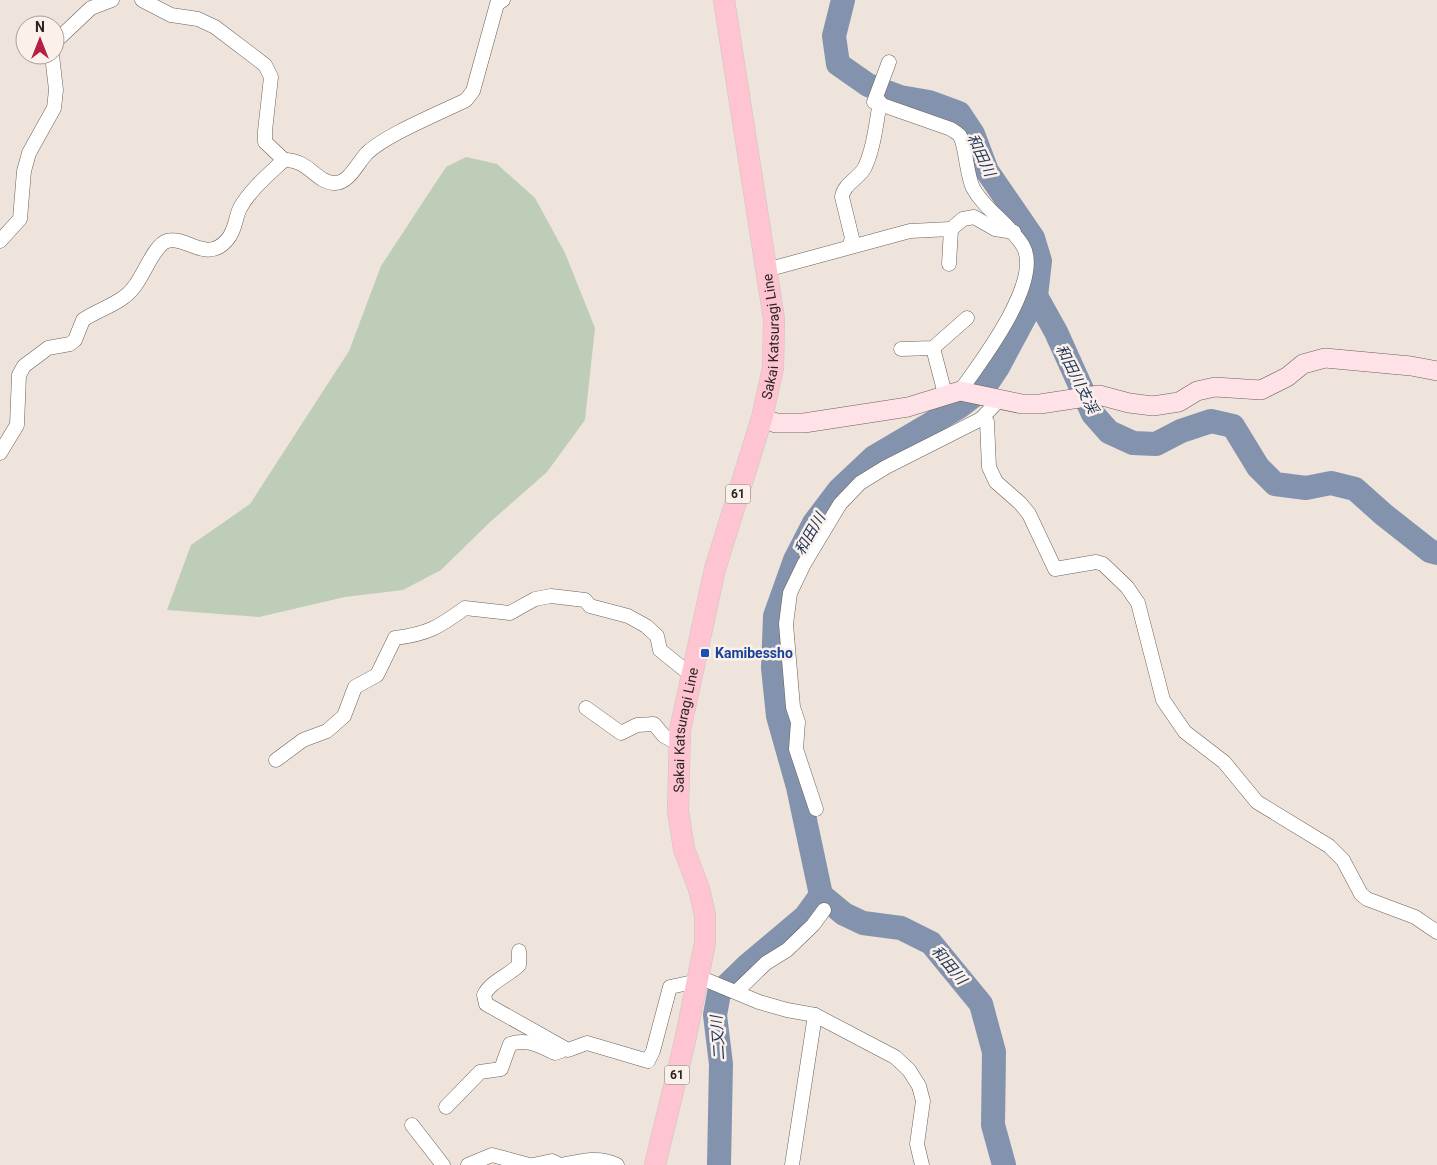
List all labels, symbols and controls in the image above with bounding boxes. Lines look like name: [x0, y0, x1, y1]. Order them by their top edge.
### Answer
north arrow: [15, 15, 65, 65]
text: N: [35, 19, 45, 35]
water label: 和田川: [963, 131, 1000, 181]
street label: Sakai Katsuragi Line: [758, 273, 782, 401]
water label: 和田川支渓: [1052, 341, 1103, 418]
road number: 61: [726, 484, 750, 504]
water label: 和田川: [791, 508, 830, 558]
place label: Kamibessho: [715, 645, 793, 661]
marker: Kamibessho: [699, 647, 711, 659]
street label: Sakai Katsuragi Line: [670, 666, 701, 793]
water label: 和田川: [928, 942, 972, 990]
water label: 二又川: [707, 1013, 729, 1061]
road number: 61: [664, 1066, 690, 1084]

